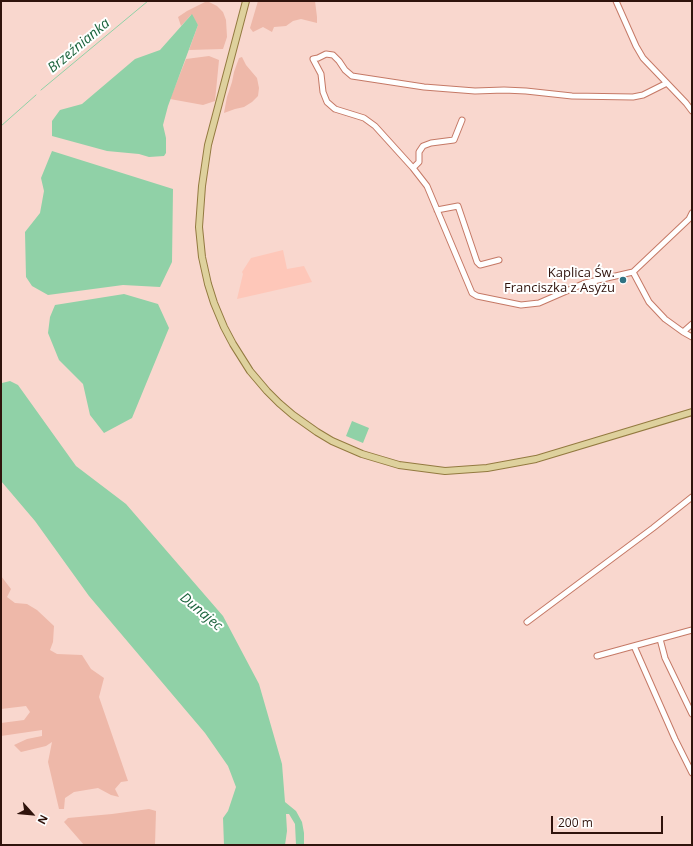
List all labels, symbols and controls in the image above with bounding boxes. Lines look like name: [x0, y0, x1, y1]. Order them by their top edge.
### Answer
water label: Brzeźnianka: [45, 15, 113, 77]
place label: Kaplica Św. Franciszka z Asyżu: [504, 265, 615, 296]
marker: Kaplica Św. Franciszka z Asyżu: [618, 275, 628, 285]
water label: Dunajec: [176, 589, 226, 635]
north arrow: [12, 794, 52, 834]
scale bar: [553, 808, 665, 834]
text: N: [34, 812, 52, 827]
text: 200 m: [558, 814, 593, 831]

